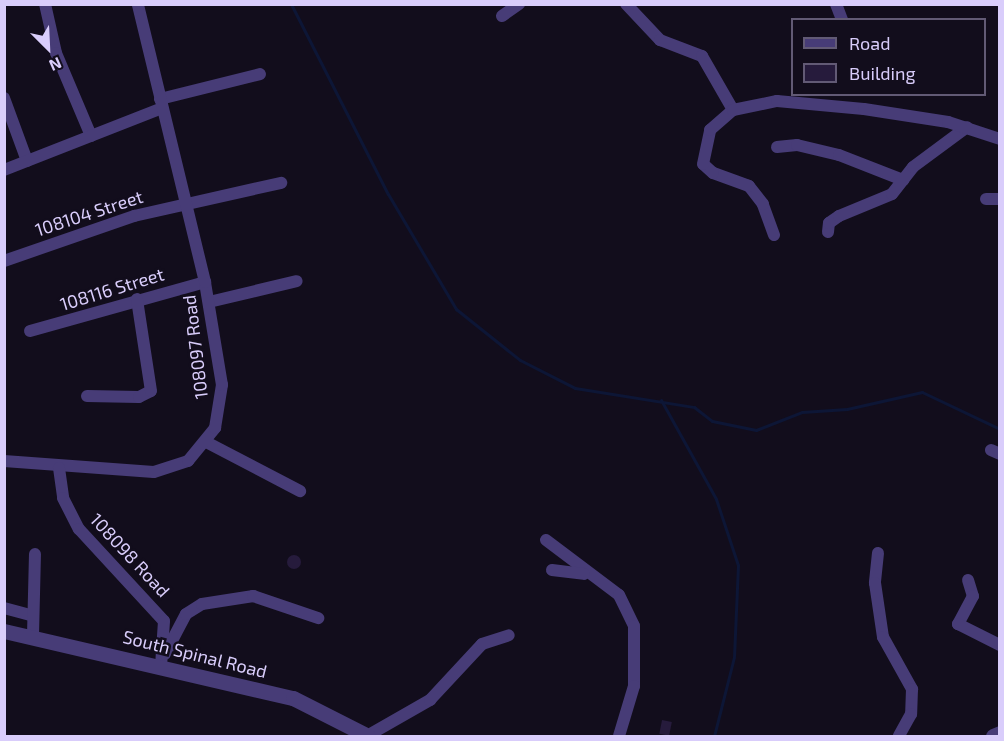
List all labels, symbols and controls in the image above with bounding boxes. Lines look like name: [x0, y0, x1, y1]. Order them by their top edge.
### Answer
north arrow: [18, 18, 78, 78]
legend: [791, 18, 986, 96]
text: Road: [849, 32, 890, 54]
text: N: [46, 54, 65, 76]
text: Building: [849, 62, 916, 84]
street label: 108104 Street: [32, 185, 146, 241]
street label: 108116 Street: [57, 263, 167, 315]
street label: 108097 Road: [178, 294, 212, 400]
street label: 108098 Road: [86, 509, 174, 601]
street label: South Spinal Road: [121, 626, 269, 682]

